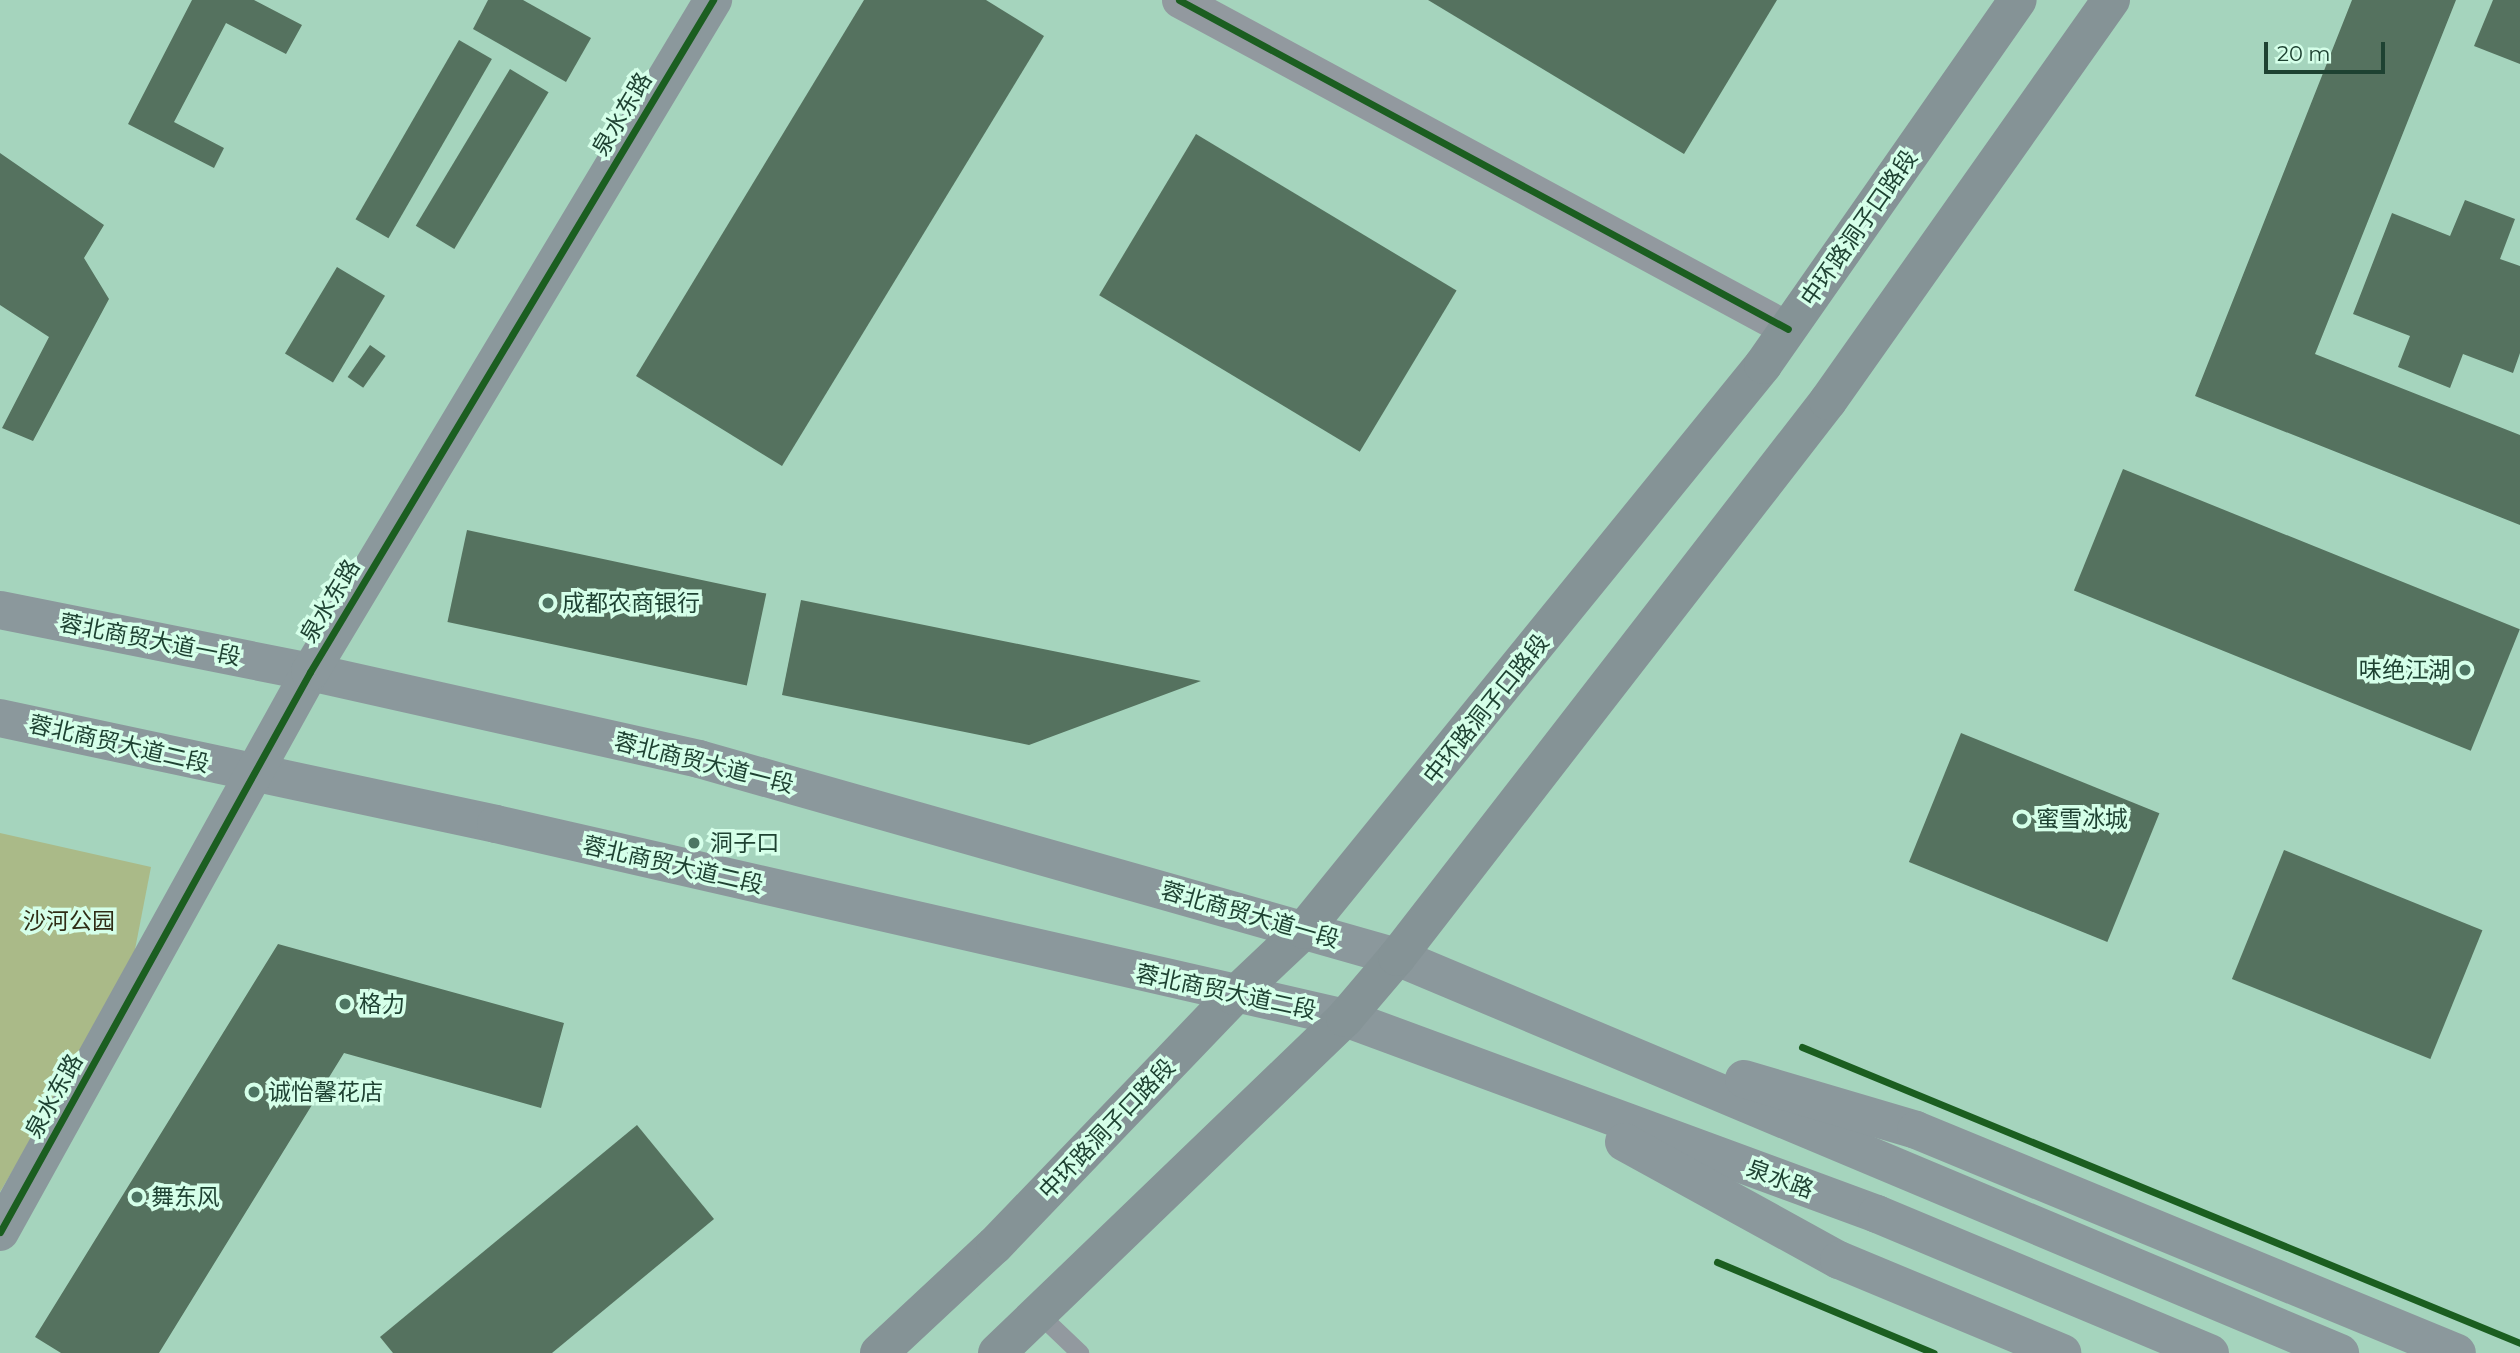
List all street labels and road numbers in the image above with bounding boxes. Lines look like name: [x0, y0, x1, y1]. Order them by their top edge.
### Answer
street label: 泉水东路: [586, 67, 658, 161]
street label: 中环路洞子口路段: [1795, 145, 1923, 311]
street label: 泉水东路: [294, 554, 366, 648]
street label: 蓉北商贸大道一段: [57, 609, 243, 671]
street label: 中环路洞子口路段: [1417, 629, 1555, 789]
street label: 蓉北商贸大道二段: [26, 710, 212, 778]
street label: 蓉北商贸大道一段: [611, 727, 797, 799]
street label: 蓉北商贸大道二段: [580, 831, 766, 899]
street label: 蓉北商贸大道一段: [1158, 876, 1342, 954]
street label: 蓉北商贸大道二段: [1133, 959, 1319, 1025]
street label: 泉水东路: [20, 1049, 88, 1143]
street label: 中环路洞子口路段: [1033, 1053, 1181, 1205]
street label: 泉水路: [1743, 1154, 1817, 1204]

